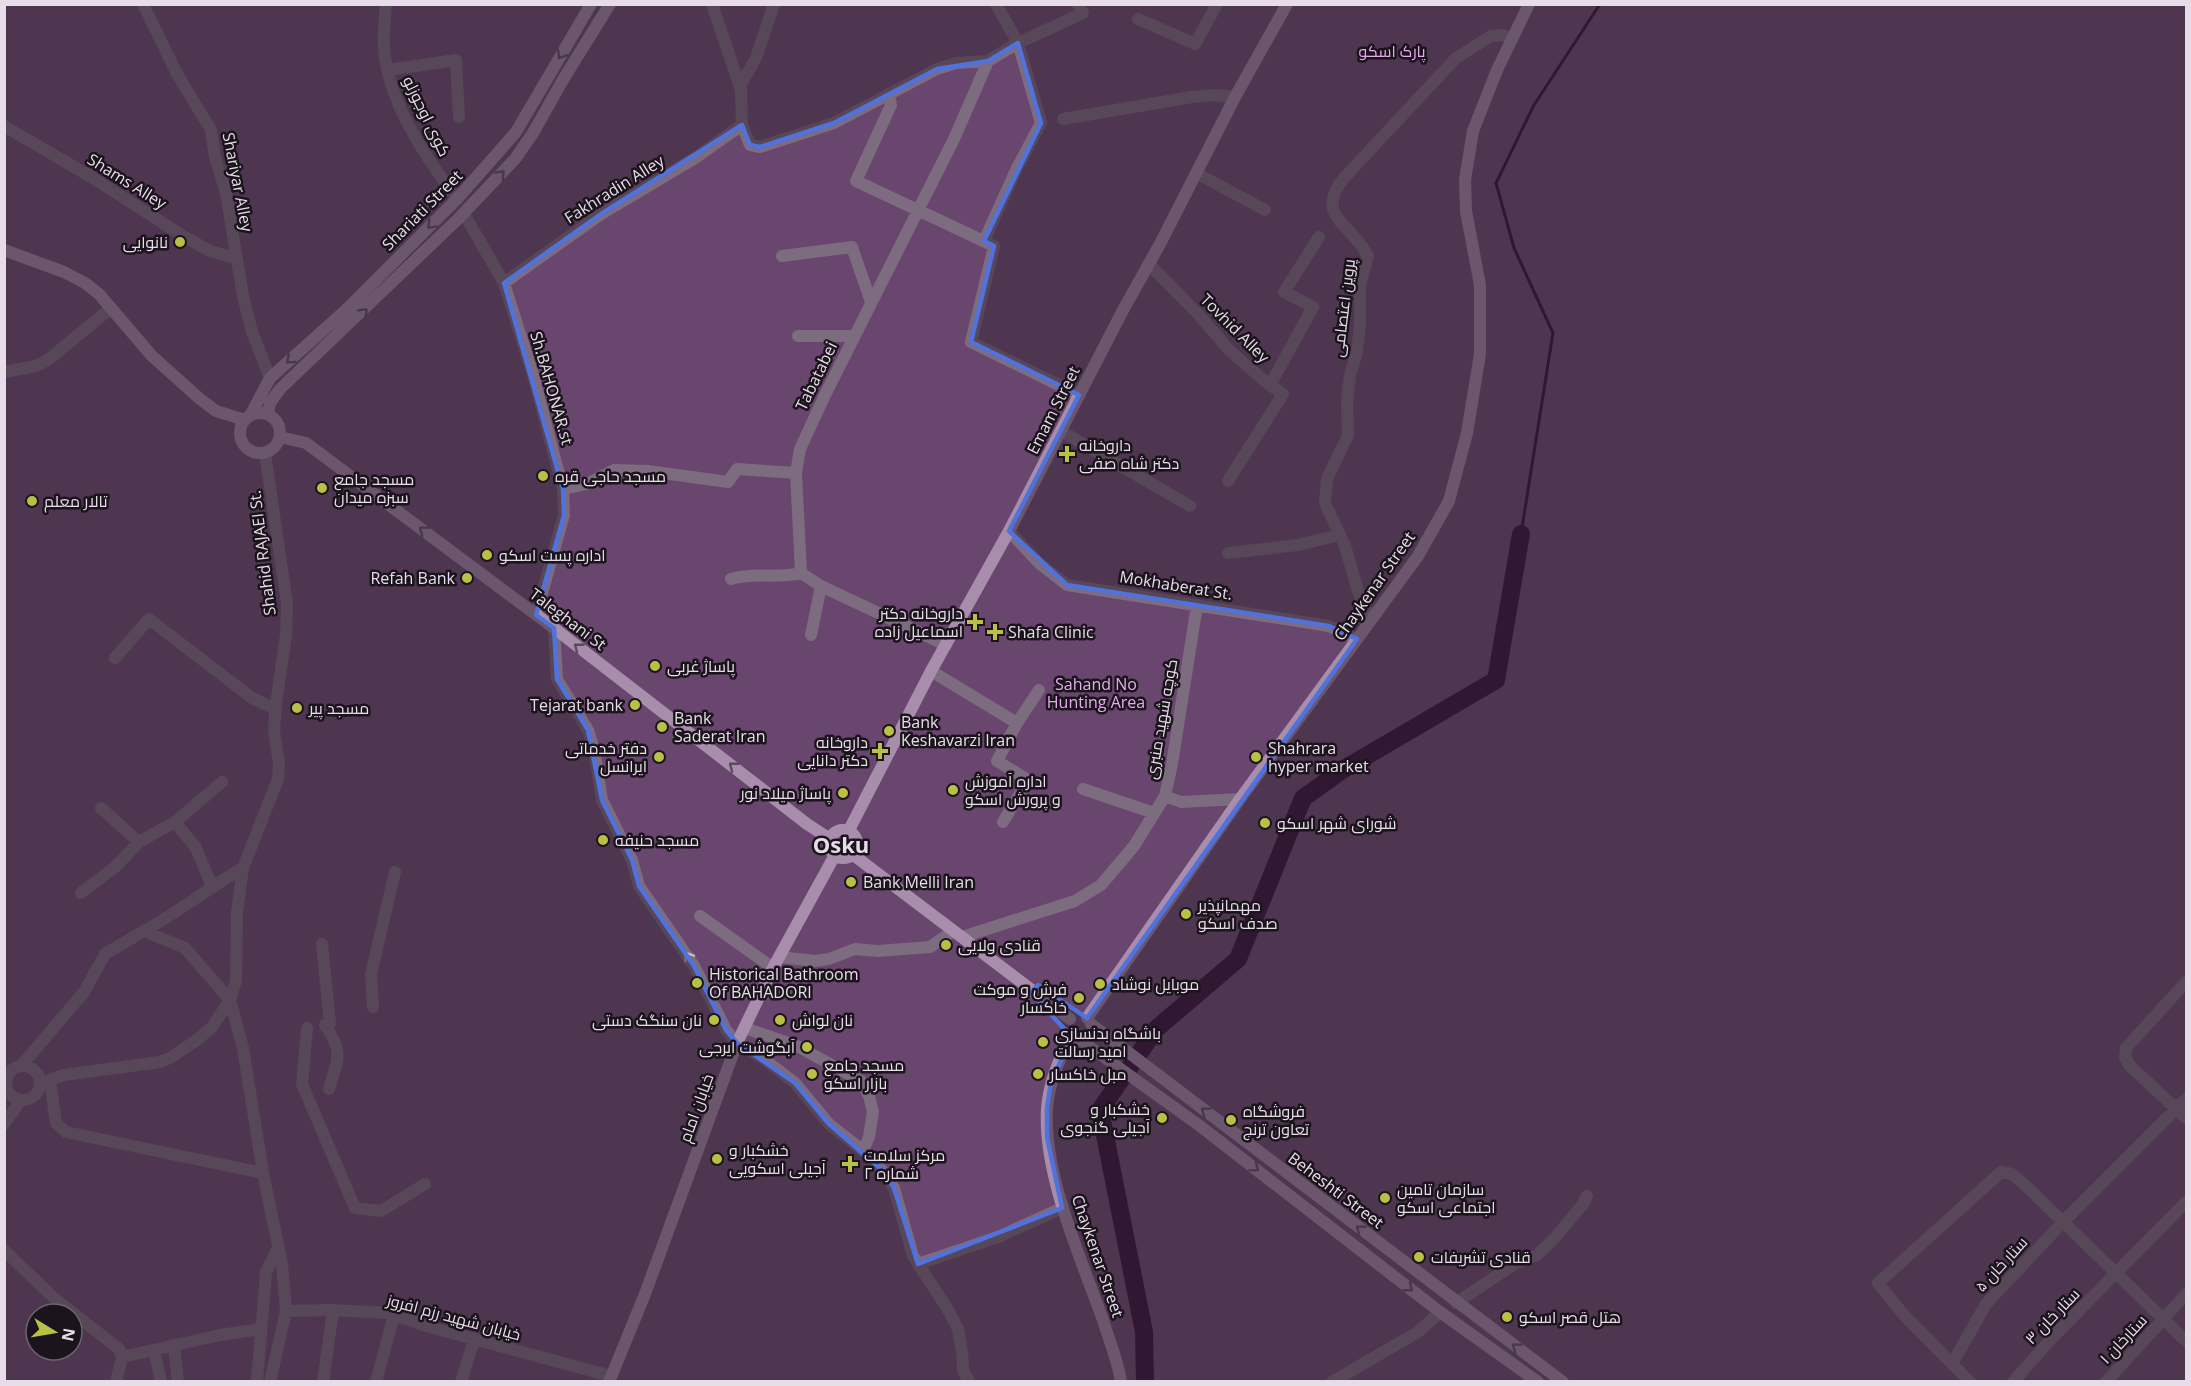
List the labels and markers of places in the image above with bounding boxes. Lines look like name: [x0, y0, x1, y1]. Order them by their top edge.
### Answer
place label: نانوایی: [123, 231, 168, 253]
marker: نانوایی: [173, 235, 187, 249]
place label: داروخانه دکتر شاه صفی: [1079, 434, 1179, 474]
marker: داروخانه دکتر شاه صفی: [1060, 447, 1074, 461]
place label: مسجد حاجی قره: [555, 465, 666, 487]
place label: مسجد جامع سبزه میدان: [334, 468, 414, 508]
marker: مسجد حاجی قره: [536, 469, 550, 483]
marker: مسجد جامع سبزه میدان: [315, 481, 329, 495]
place label: تالار معلم: [44, 490, 108, 513]
marker: تالار معلم: [25, 494, 39, 508]
place label: اداره پست اسکو: [499, 544, 606, 567]
marker: اداره پست اسکو: [480, 548, 494, 562]
place label: Refah Bank: [370, 567, 456, 589]
marker: Refah Bank: [460, 571, 474, 585]
place label: داروخانه دکتر اسماعیل زاده: [875, 602, 963, 642]
marker: داروخانه دکتر اسماعیل زاده: [968, 615, 982, 629]
place label: Shafa Clinic: [1008, 621, 1094, 643]
marker: Shafa Clinic: [986, 623, 1004, 641]
place label: پاساژ غربی: [667, 655, 736, 678]
marker: پاساژ غربی: [648, 659, 662, 673]
place label: Tejarat bank: [530, 694, 624, 716]
place label: مسجد پیر: [308, 697, 369, 720]
marker: Tejarat bank: [628, 698, 642, 712]
marker: مسجد پیر: [290, 701, 304, 715]
place label: Bank Saderat Iran: [674, 707, 765, 747]
place label: Bank Keshavarzi Iran: [901, 711, 1015, 751]
marker: Bank Saderat Iran: [655, 720, 669, 734]
marker: Bank Keshavarzi Iran: [882, 724, 896, 738]
place label: داروخانه دکتر دانایی: [797, 731, 868, 771]
place label: دفتر خدماتی ایرانسل: [565, 737, 647, 777]
place label: Shahrara hyper market: [1268, 737, 1369, 777]
marker: داروخانه دکتر دانایی: [873, 744, 887, 758]
marker: دفتر خدماتی ایرانسل: [652, 750, 666, 764]
marker: Shahrara hyper market: [1249, 750, 1263, 764]
place label: اداره آموزش و پرورش اسکو: [965, 770, 1061, 811]
place label: پاساژ میلاد نور: [739, 782, 832, 805]
marker: اداره آموزش و پرورش اسکو: [946, 783, 960, 797]
marker: پاساژ میلاد نور: [836, 786, 850, 800]
place label: شورای شهر اسکو: [1277, 812, 1397, 834]
marker: شورای شهر اسکو: [1258, 816, 1272, 830]
place label: مسجد حنیفه: [615, 829, 699, 851]
marker: مسجد حنیفه: [596, 833, 610, 847]
place label: Bank Melli Iran: [863, 871, 974, 893]
marker: Bank Melli Iran: [844, 875, 858, 889]
place label: مهمانپذیر صدف اسکو: [1197, 894, 1278, 934]
marker: مهمانپذیر صدف اسکو: [1179, 907, 1193, 921]
place label: قنادی ولایی: [958, 934, 1041, 956]
marker: قنادی ولایی: [939, 938, 953, 952]
place label: Historical Bathroom Of BAHADORI: [709, 963, 858, 1003]
place label: موبایل نوشاد: [1112, 973, 1199, 995]
marker: Historical Bathroom Of BAHADORI: [690, 976, 704, 990]
marker: موبایل نوشاد: [1093, 977, 1107, 991]
place label: فرش و موکت خاکسار: [973, 978, 1067, 1018]
marker: فرش و موکت خاکسار: [1072, 991, 1086, 1005]
place label: نان سنگک دستی: [592, 1009, 702, 1031]
place label: نان لواش: [792, 1009, 853, 1031]
marker: نان سنگک دستی: [707, 1013, 721, 1027]
marker: نان لواش: [773, 1013, 787, 1027]
place label: باشگاه بدنسازی امید رسالت: [1055, 1022, 1161, 1062]
marker: باشگاه بدنسازی امید رسالت: [1036, 1035, 1050, 1049]
place label: آبگوشت ایرجی: [699, 1036, 796, 1058]
marker: آبگوشت ایرجی: [800, 1040, 814, 1054]
place label: مسجد جامع بازار اسکو: [824, 1054, 904, 1094]
place label: مبل خاکسار: [1049, 1063, 1127, 1085]
marker: مسجد جامع بازار اسکو: [805, 1067, 819, 1081]
marker: مبل خاکسار: [1031, 1067, 1045, 1081]
place label: خشکبار و آجیلی گنجوی: [1060, 1098, 1151, 1138]
place label: فروشگاه تعاون ترنج: [1243, 1100, 1310, 1141]
marker: خشکبار و آجیلی گنجوی: [1155, 1111, 1169, 1125]
marker: فروشگاه تعاون ترنج: [1224, 1113, 1238, 1127]
place label: خشکبار و آجیلی اسکویی: [729, 1139, 827, 1179]
place label: مرکز سلامت شماره ۲: [864, 1144, 945, 1184]
marker: خشکبار و آجیلی اسکویی: [710, 1152, 724, 1166]
marker: مرکز سلامت شماره ۲: [841, 1155, 859, 1173]
place label: سازمان تامین اجتماعی اسکو: [1397, 1178, 1496, 1218]
marker: سازمان تامین اجتماعی اسکو: [1378, 1191, 1392, 1205]
place label: قنادی تشریفات: [1431, 1246, 1531, 1268]
marker: قنادی تشریفات: [1412, 1250, 1426, 1264]
place label: هتل قصر اسکو: [1519, 1306, 1621, 1328]
marker: هتل قصر اسکو: [1500, 1310, 1514, 1324]

